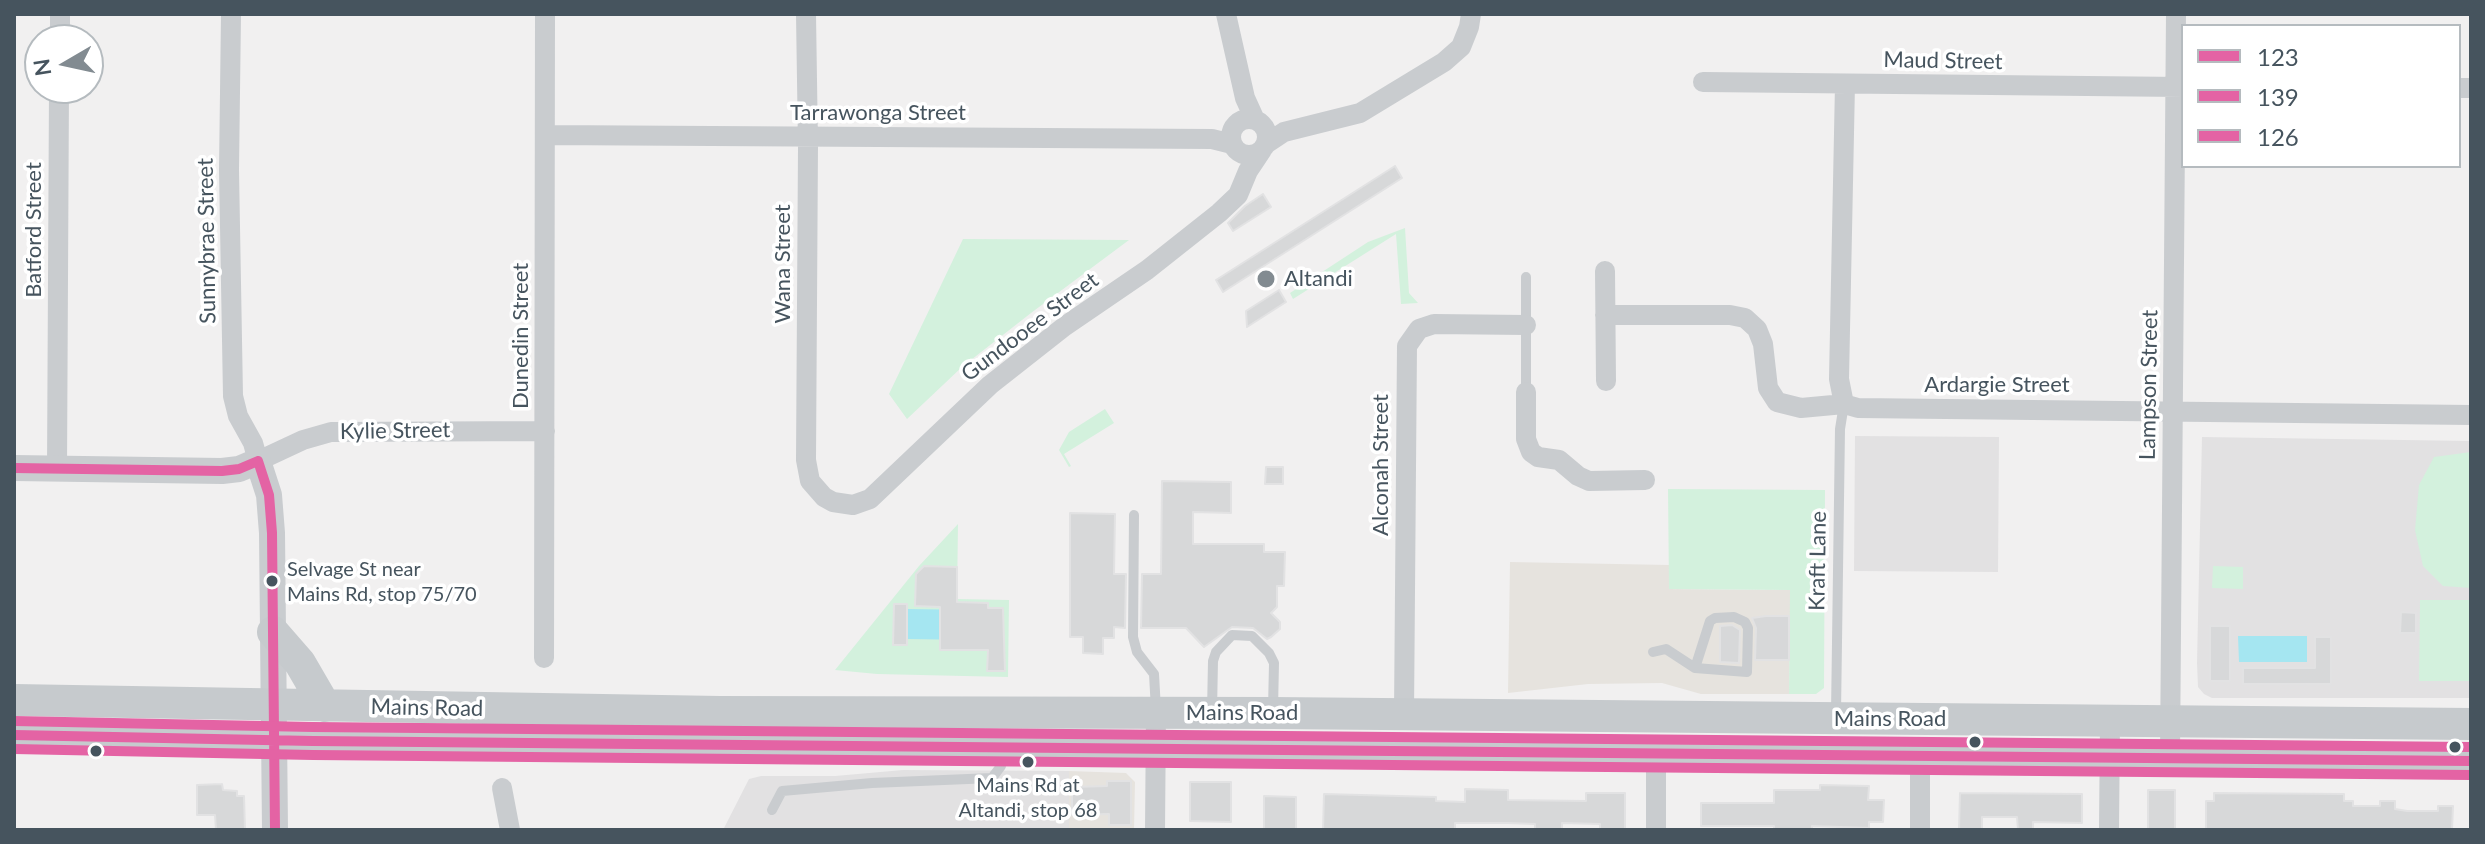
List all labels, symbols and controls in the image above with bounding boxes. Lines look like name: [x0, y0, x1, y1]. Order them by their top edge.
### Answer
north arrow: [24, 24, 104, 104]
legend: [2181, 24, 2461, 168]
text: 123: [2257, 42, 2299, 71]
street label: Maud Street: [1883, 47, 2003, 75]
text: N: [27, 57, 56, 78]
text: 139: [2257, 82, 2299, 111]
street label: Tarrawonga Street: [790, 100, 966, 126]
text: 126: [2257, 122, 2299, 151]
street label: Sunnybrae Street: [192, 158, 222, 324]
street label: Batford Street: [21, 162, 47, 298]
street label: Wana Street: [770, 204, 796, 324]
street label: Dunedin Street: [508, 263, 534, 409]
place label: Altandi: [1284, 266, 1353, 292]
street label: Gundooee Street: [956, 267, 1104, 387]
marker: Altandi: [1255, 268, 1277, 290]
street label: Lampson Street: [2134, 310, 2164, 460]
street label: Ardargie Street: [1924, 372, 2070, 398]
street label: Alconah Street: [1368, 394, 1394, 536]
street label: Kylie Street: [340, 417, 450, 445]
street label: Kraft Lane: [1804, 511, 1832, 611]
place label: Selvage St near Mains Rd, stop 75/70: [287, 558, 477, 605]
marker: Selvage St near Mains Rd, stop 75/70: [264, 573, 280, 589]
street label: Mains Road: [371, 694, 483, 722]
street label: Mains Road: [1186, 700, 1298, 726]
street label: Mains Road: [1834, 706, 1946, 732]
unlabelled marker: [1967, 734, 1983, 750]
unlabelled marker: [2447, 739, 2463, 755]
unlabelled marker: [88, 743, 104, 759]
marker: Mains Rd at Altandi, stop 68: [1020, 754, 1036, 770]
place label: Mains Rd at Altandi, stop 68: [959, 774, 1097, 821]

